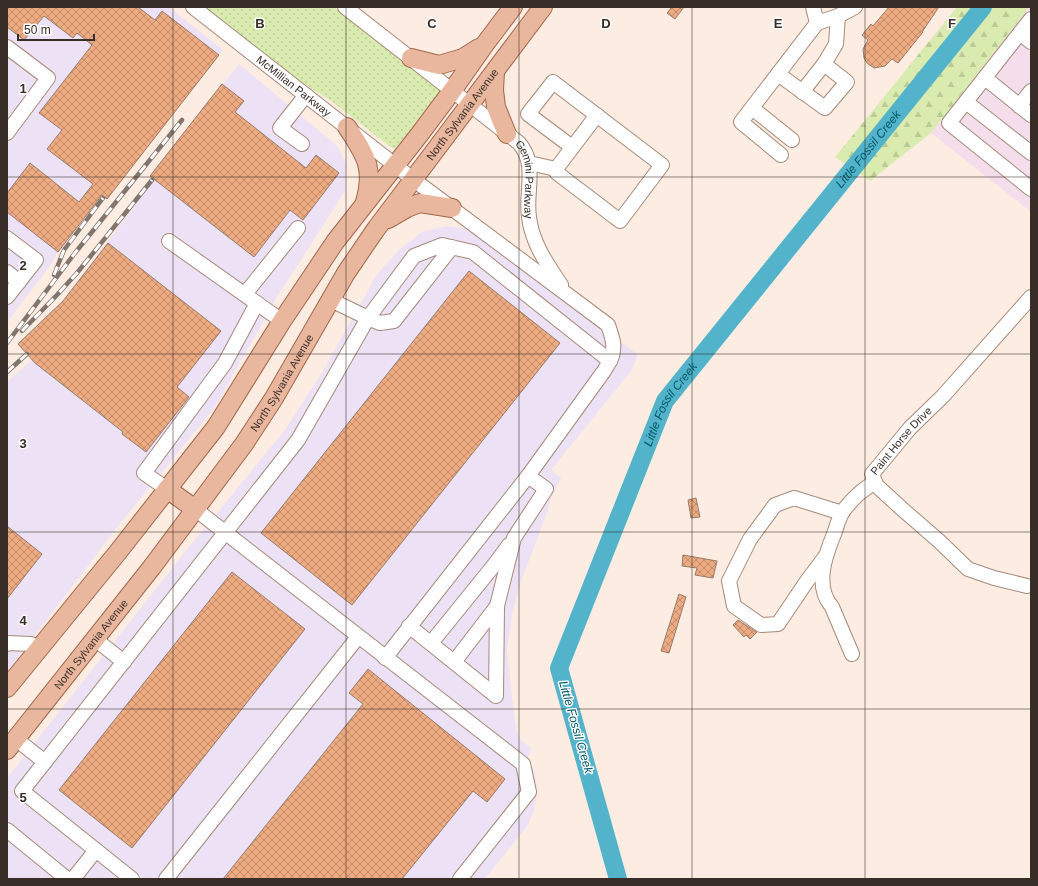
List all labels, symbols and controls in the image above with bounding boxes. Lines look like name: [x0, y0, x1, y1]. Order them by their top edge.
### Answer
scale bar: [18, 16, 94, 42]
text: B: [255, 16, 265, 31]
text: C: [427, 16, 437, 31]
text: D: [601, 16, 611, 31]
text: E: [774, 16, 783, 31]
text: F: [948, 16, 956, 31]
text: 50 m: [24, 23, 51, 37]
street label: McMillian Parkway: [254, 53, 334, 119]
street label: North Sylvania Avenue: [424, 66, 500, 162]
text: 1: [19, 81, 27, 96]
water label: Little Fossil Creek: [833, 107, 904, 191]
street label: Gemini Parkway: [513, 138, 536, 220]
text: 2: [19, 258, 27, 273]
street label: North Sylvania Avenue: [248, 332, 315, 434]
water label: Little Fossil Creek: [641, 359, 701, 448]
street label: Paint Horse Drive: [868, 404, 934, 477]
text: 3: [19, 436, 27, 451]
street label: North Sylvania Avenue: [52, 597, 130, 692]
text: 4: [19, 613, 27, 628]
water label: Little Fossil Creek: [556, 679, 596, 776]
text: 5: [19, 790, 27, 805]

